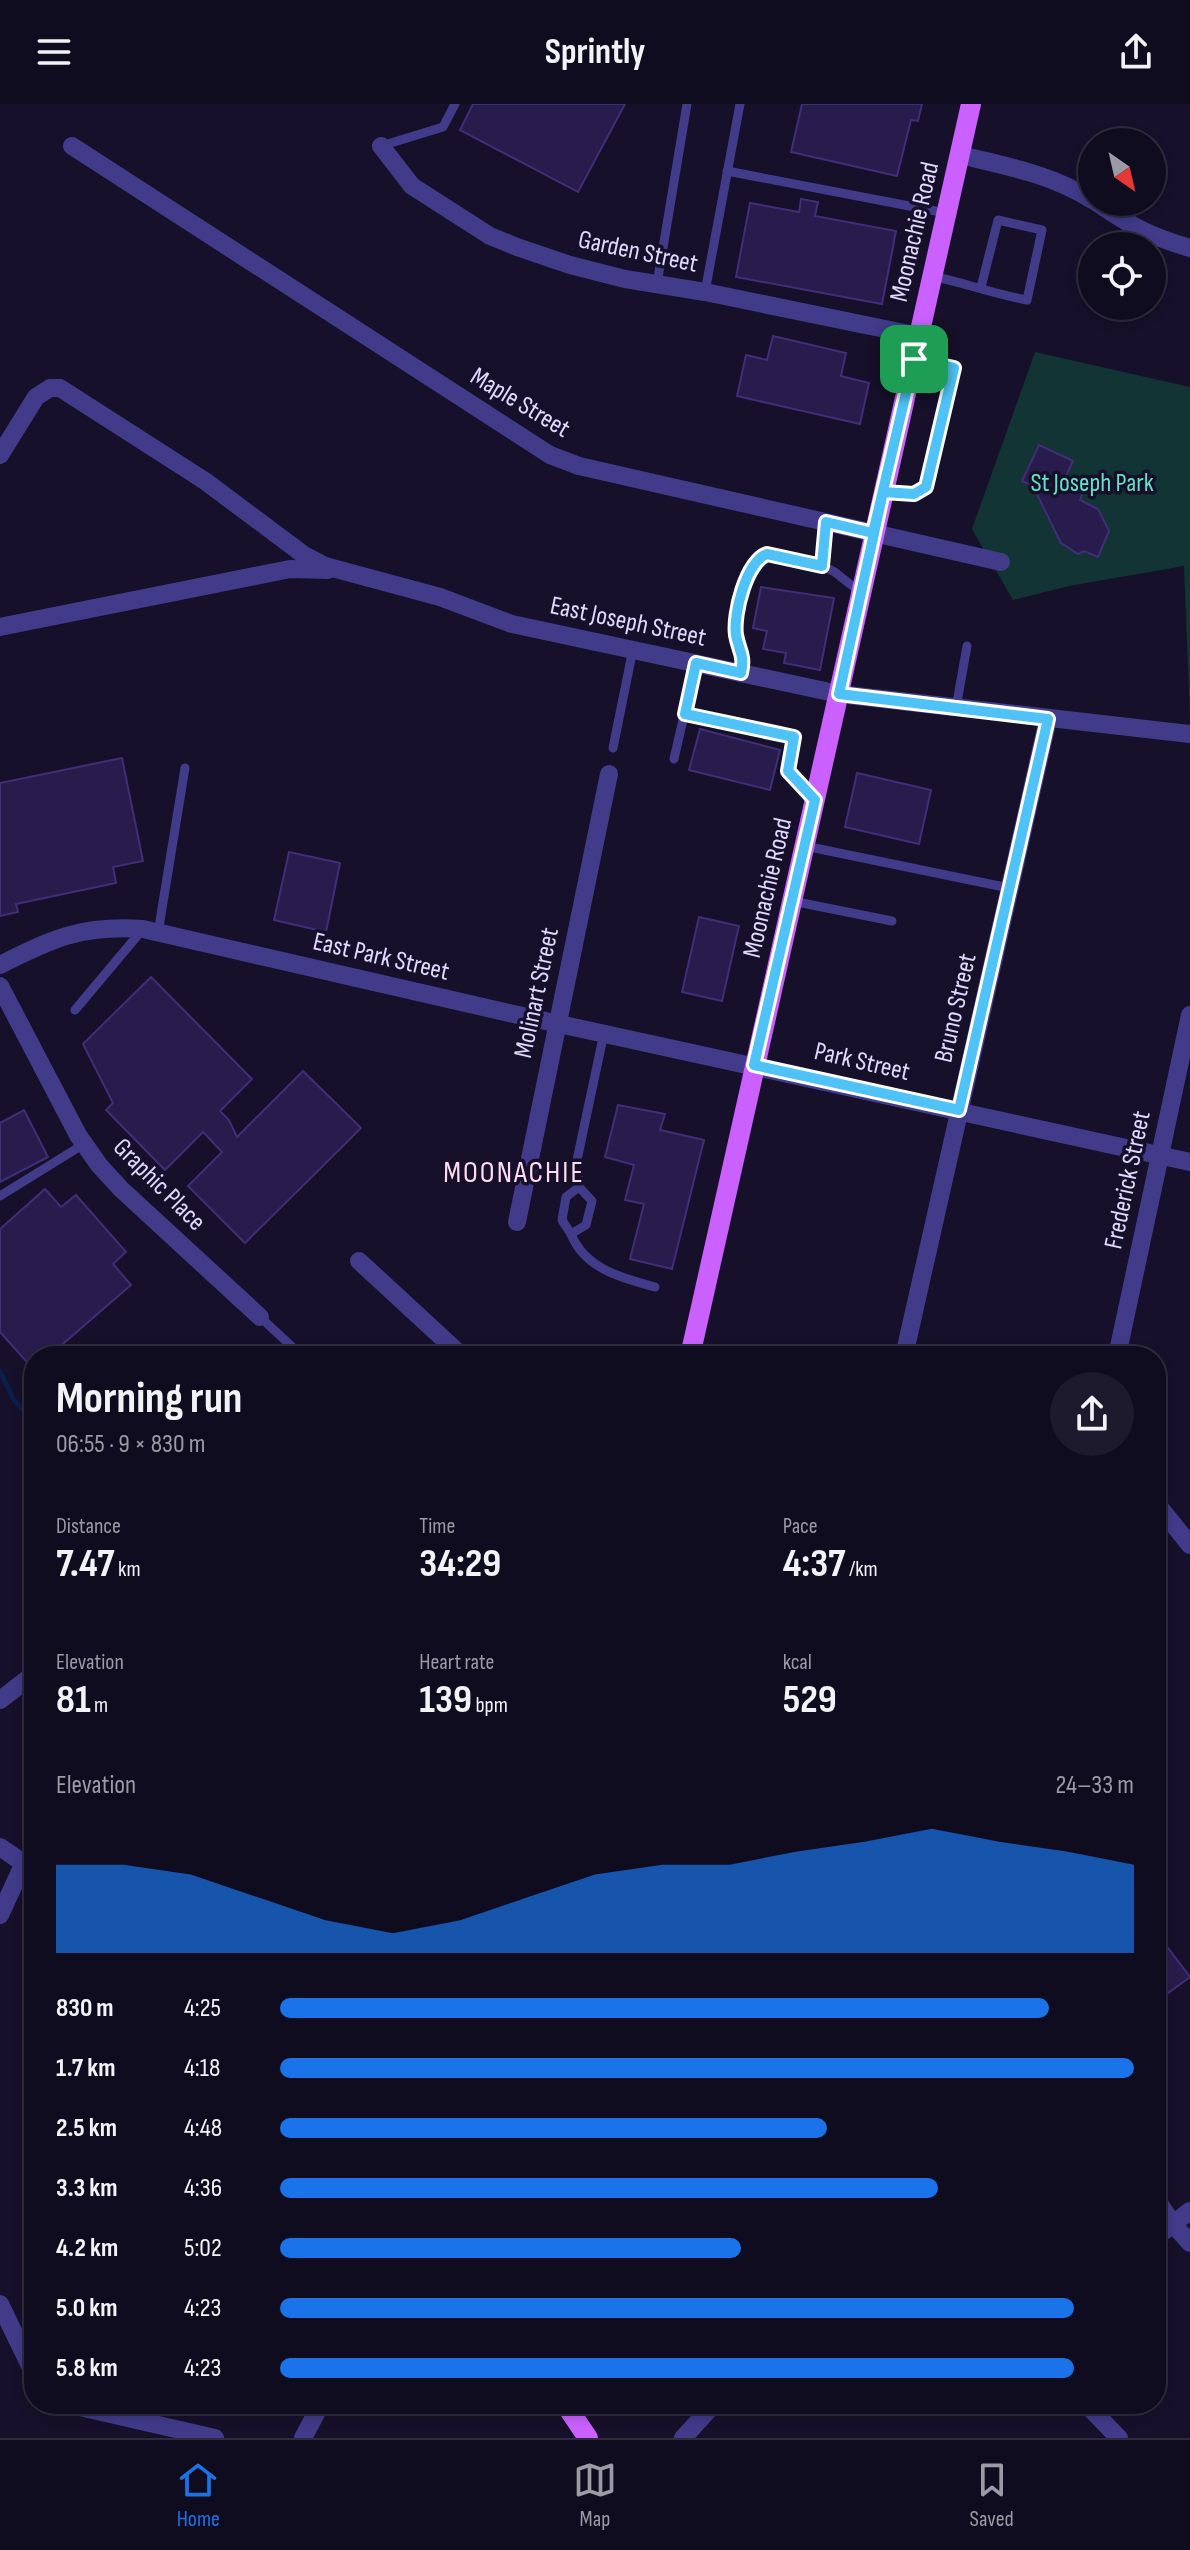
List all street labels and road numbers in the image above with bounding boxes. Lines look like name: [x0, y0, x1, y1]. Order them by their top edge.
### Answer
street label: Moonachie Road: [884, 159, 946, 305]
street label: Garden Street: [575, 224, 701, 280]
street label: Maple Street: [465, 361, 575, 445]
street label: East Joseph Street: [547, 590, 709, 654]
street label: Moonachie Road: [737, 815, 799, 961]
street label: Molinart Street: [508, 925, 566, 1061]
street label: East Park Street: [310, 926, 452, 988]
street label: Bruno Street: [928, 950, 984, 1065]
street label: Park Street: [811, 1036, 913, 1088]
street label: Frederick Street: [1098, 1108, 1158, 1252]
street label: Graphic Place: [106, 1132, 212, 1238]

